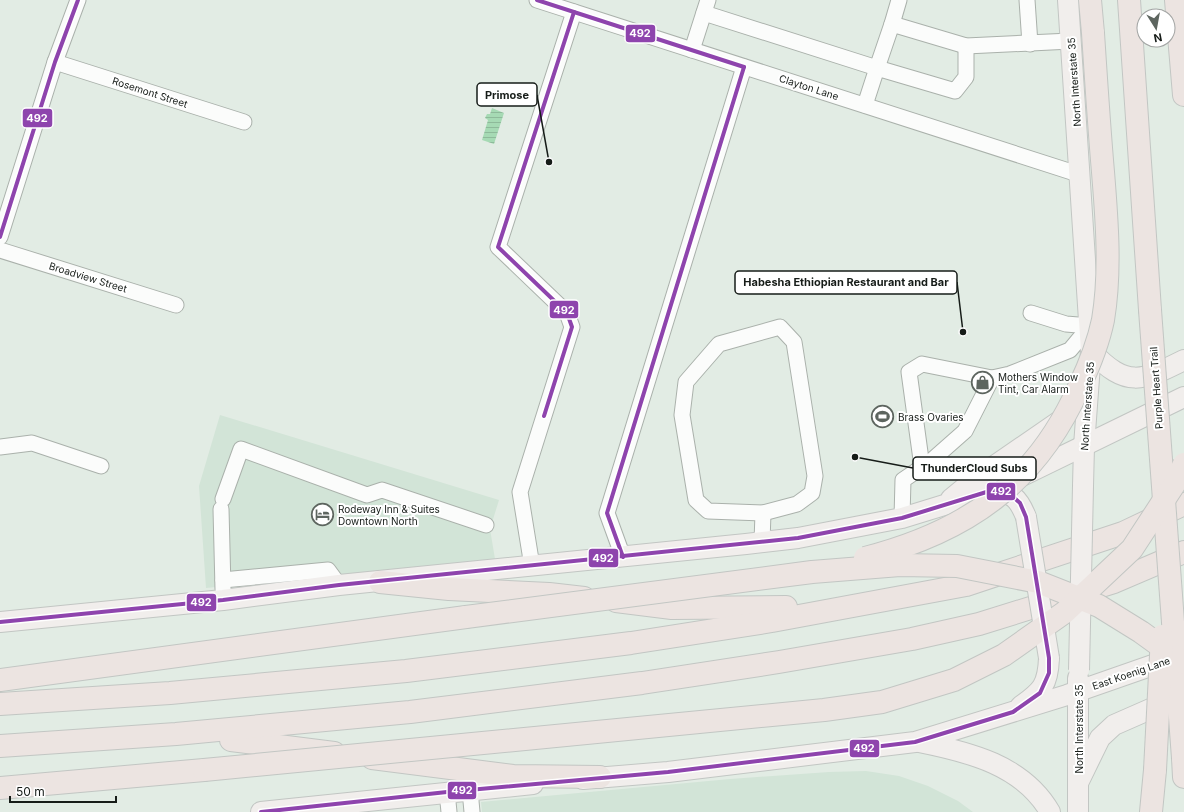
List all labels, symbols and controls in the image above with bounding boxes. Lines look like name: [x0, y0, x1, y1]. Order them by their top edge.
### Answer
north arrow: [1136, 8, 1176, 48]
line badge: 492: [625, 24, 656, 43]
text: 492: [629, 26, 651, 40]
text: N: [1152, 30, 1163, 45]
street label: North Interstate 35: [1065, 37, 1083, 127]
street label: Clayton Lane: [778, 72, 840, 102]
street label: Rosemont Street: [111, 74, 190, 110]
callout: Primose: [477, 83, 537, 106]
text: Primose: [485, 88, 530, 102]
line badge: 492: [22, 108, 53, 128]
text: 492: [26, 111, 48, 125]
street label: Broadview Street: [48, 259, 129, 295]
callout: Habesha Ethiopian Restaurant and Bar: [735, 271, 957, 294]
text: Habesha Ethiopian Restaurant and Bar: [743, 275, 949, 289]
line badge: 492: [549, 300, 579, 319]
text: 492: [553, 303, 575, 317]
street label: Purple Heart Trail: [1147, 346, 1165, 430]
street label: North Interstate 35: [1078, 361, 1096, 451]
shop icon: Mothers Window Tint, Car Alarm: [969, 370, 995, 396]
place label: Mothers Window Tint, Car Alarm: [998, 371, 1078, 395]
sports icon: Brass Ovaries: [869, 404, 895, 430]
place label: Brass Ovaries: [898, 411, 964, 423]
callout: ThunderCloud Subs: [913, 457, 1036, 480]
text: ThunderCloud Subs: [920, 461, 1028, 475]
line badge: 492: [986, 482, 1016, 501]
text: 492: [990, 484, 1012, 498]
hotel icon: Rodeway Inn & Suites Downtown North: [310, 502, 336, 528]
place label: Rodeway Inn & Suites Downtown North: [338, 503, 440, 527]
line badge: 492: [588, 548, 619, 568]
text: 492: [592, 551, 614, 565]
line badge: 492: [186, 593, 217, 612]
text: 492: [190, 595, 212, 609]
street label: East Koenig Lane: [1091, 654, 1172, 692]
street label: North Interstate 35: [1073, 684, 1085, 774]
line badge: 492: [849, 739, 880, 758]
text: 492: [853, 741, 875, 755]
scale bar: [10, 778, 116, 804]
line badge: 492: [447, 781, 477, 800]
text: 492: [451, 783, 473, 797]
text: 50 m: [16, 784, 45, 799]

